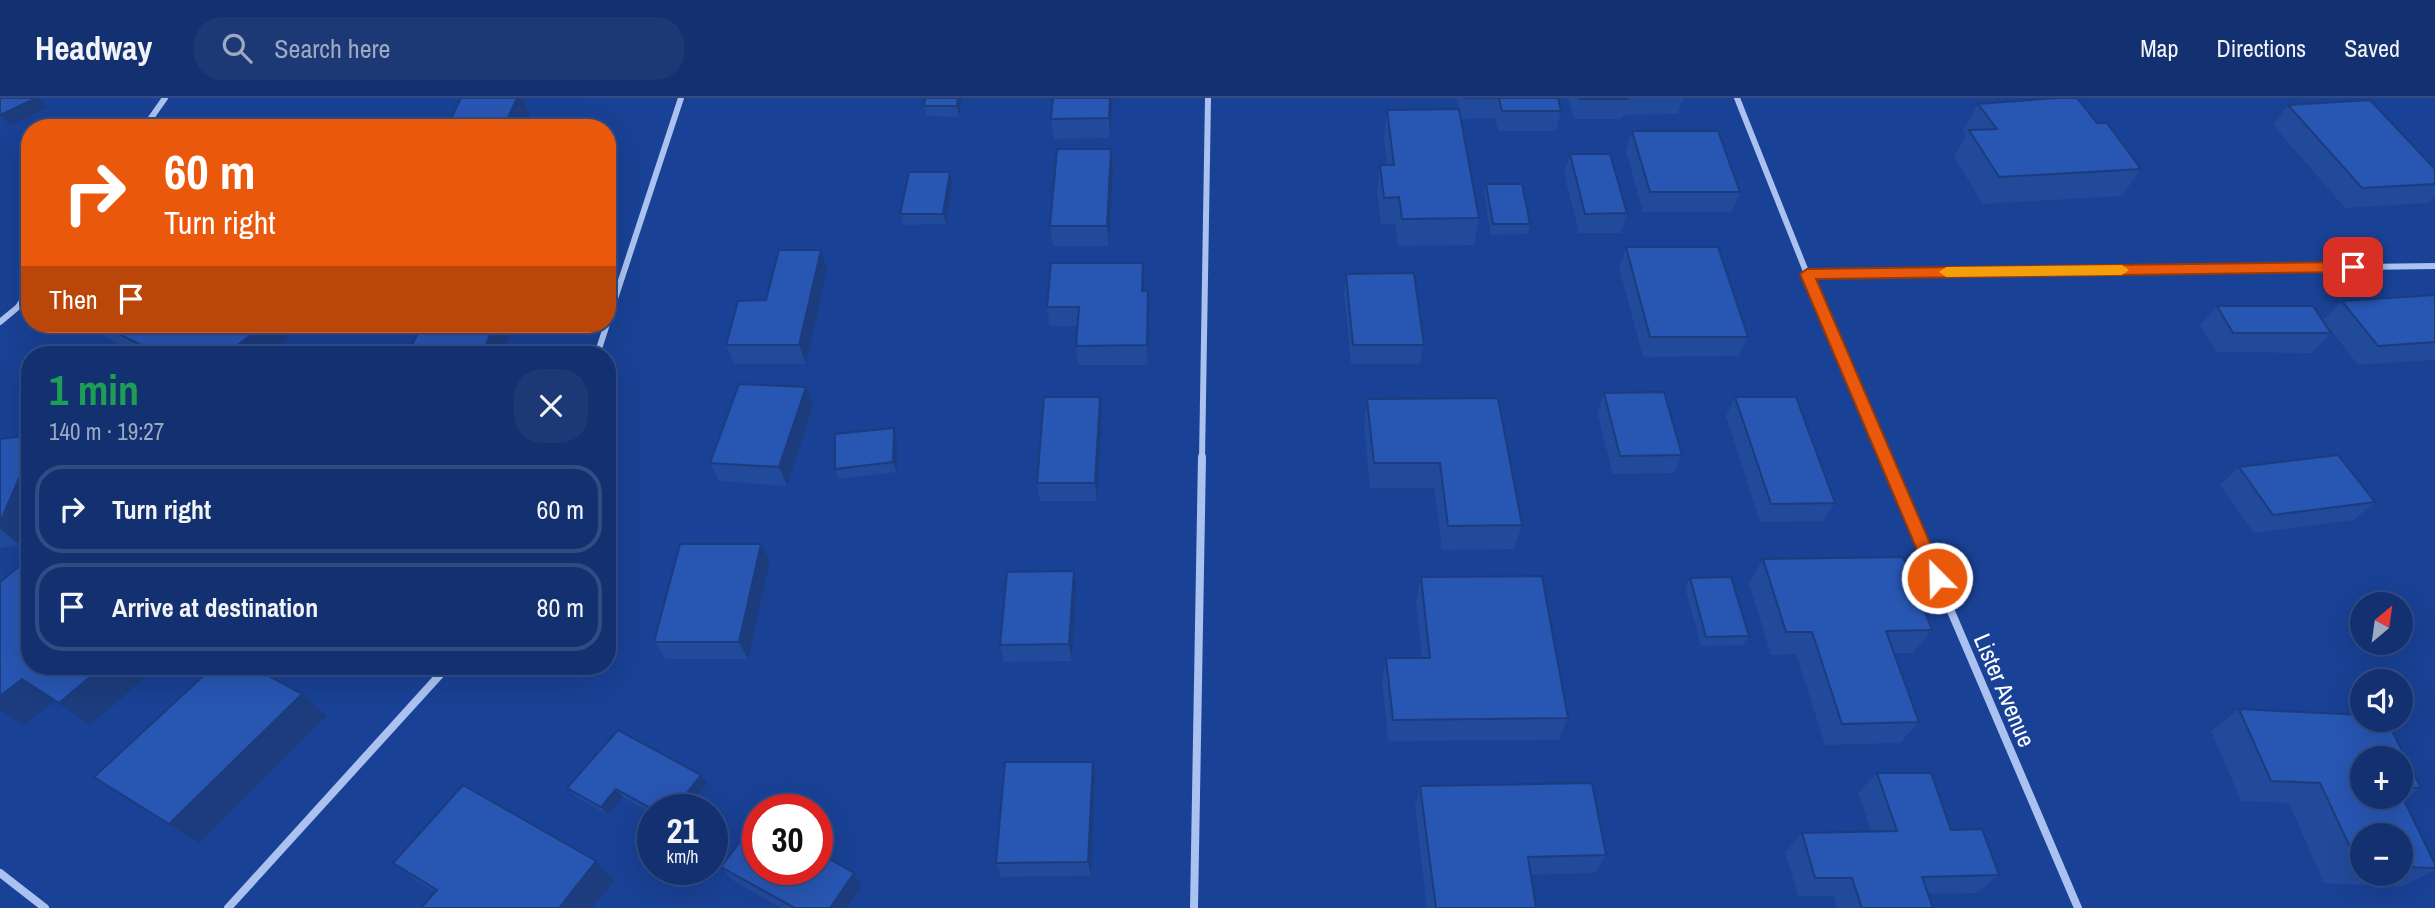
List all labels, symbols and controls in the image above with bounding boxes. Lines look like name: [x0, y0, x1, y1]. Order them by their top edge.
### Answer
search box: [194, 17, 684, 80]
text: Headway: [35, 26, 152, 70]
icon: search: [218, 29, 256, 67]
text: Search here: [274, 31, 390, 66]
text: Map: [2140, 32, 2178, 64]
text: Directions: [2216, 32, 2306, 64]
text: Saved: [2344, 32, 2400, 64]
text: 60 m: [164, 138, 256, 204]
icon: right: [49, 147, 140, 238]
text: Turn right: [164, 201, 276, 244]
pin: [2323, 237, 2383, 297]
icon: arrive: [2334, 248, 2372, 286]
icon: arrive: [112, 280, 150, 318]
text: Then: [49, 282, 98, 317]
text: 1 min: [49, 362, 139, 418]
button: close: [514, 369, 588, 443]
text: 140 m · 19:27: [49, 416, 164, 447]
icon: right: [53, 490, 91, 528]
text: Turn right: [112, 492, 211, 527]
text: 60 m: [537, 492, 584, 527]
position arrow: [1900, 541, 1974, 615]
icon: arrive: [53, 588, 91, 626]
text: Arrive at destination: [112, 590, 318, 625]
text: 80 m: [537, 590, 584, 625]
north arrow: [2350, 592, 2413, 654]
map controls: [2350, 592, 2413, 886]
street label: Lister Avenue: [1967, 629, 2043, 751]
button: sound: [2350, 669, 2413, 732]
button: +: [2350, 746, 2413, 809]
speed limit sign: 30: [742, 794, 833, 885]
text: 21: [667, 807, 698, 854]
button: −: [2350, 823, 2413, 886]
text: km/h: [667, 844, 699, 869]

